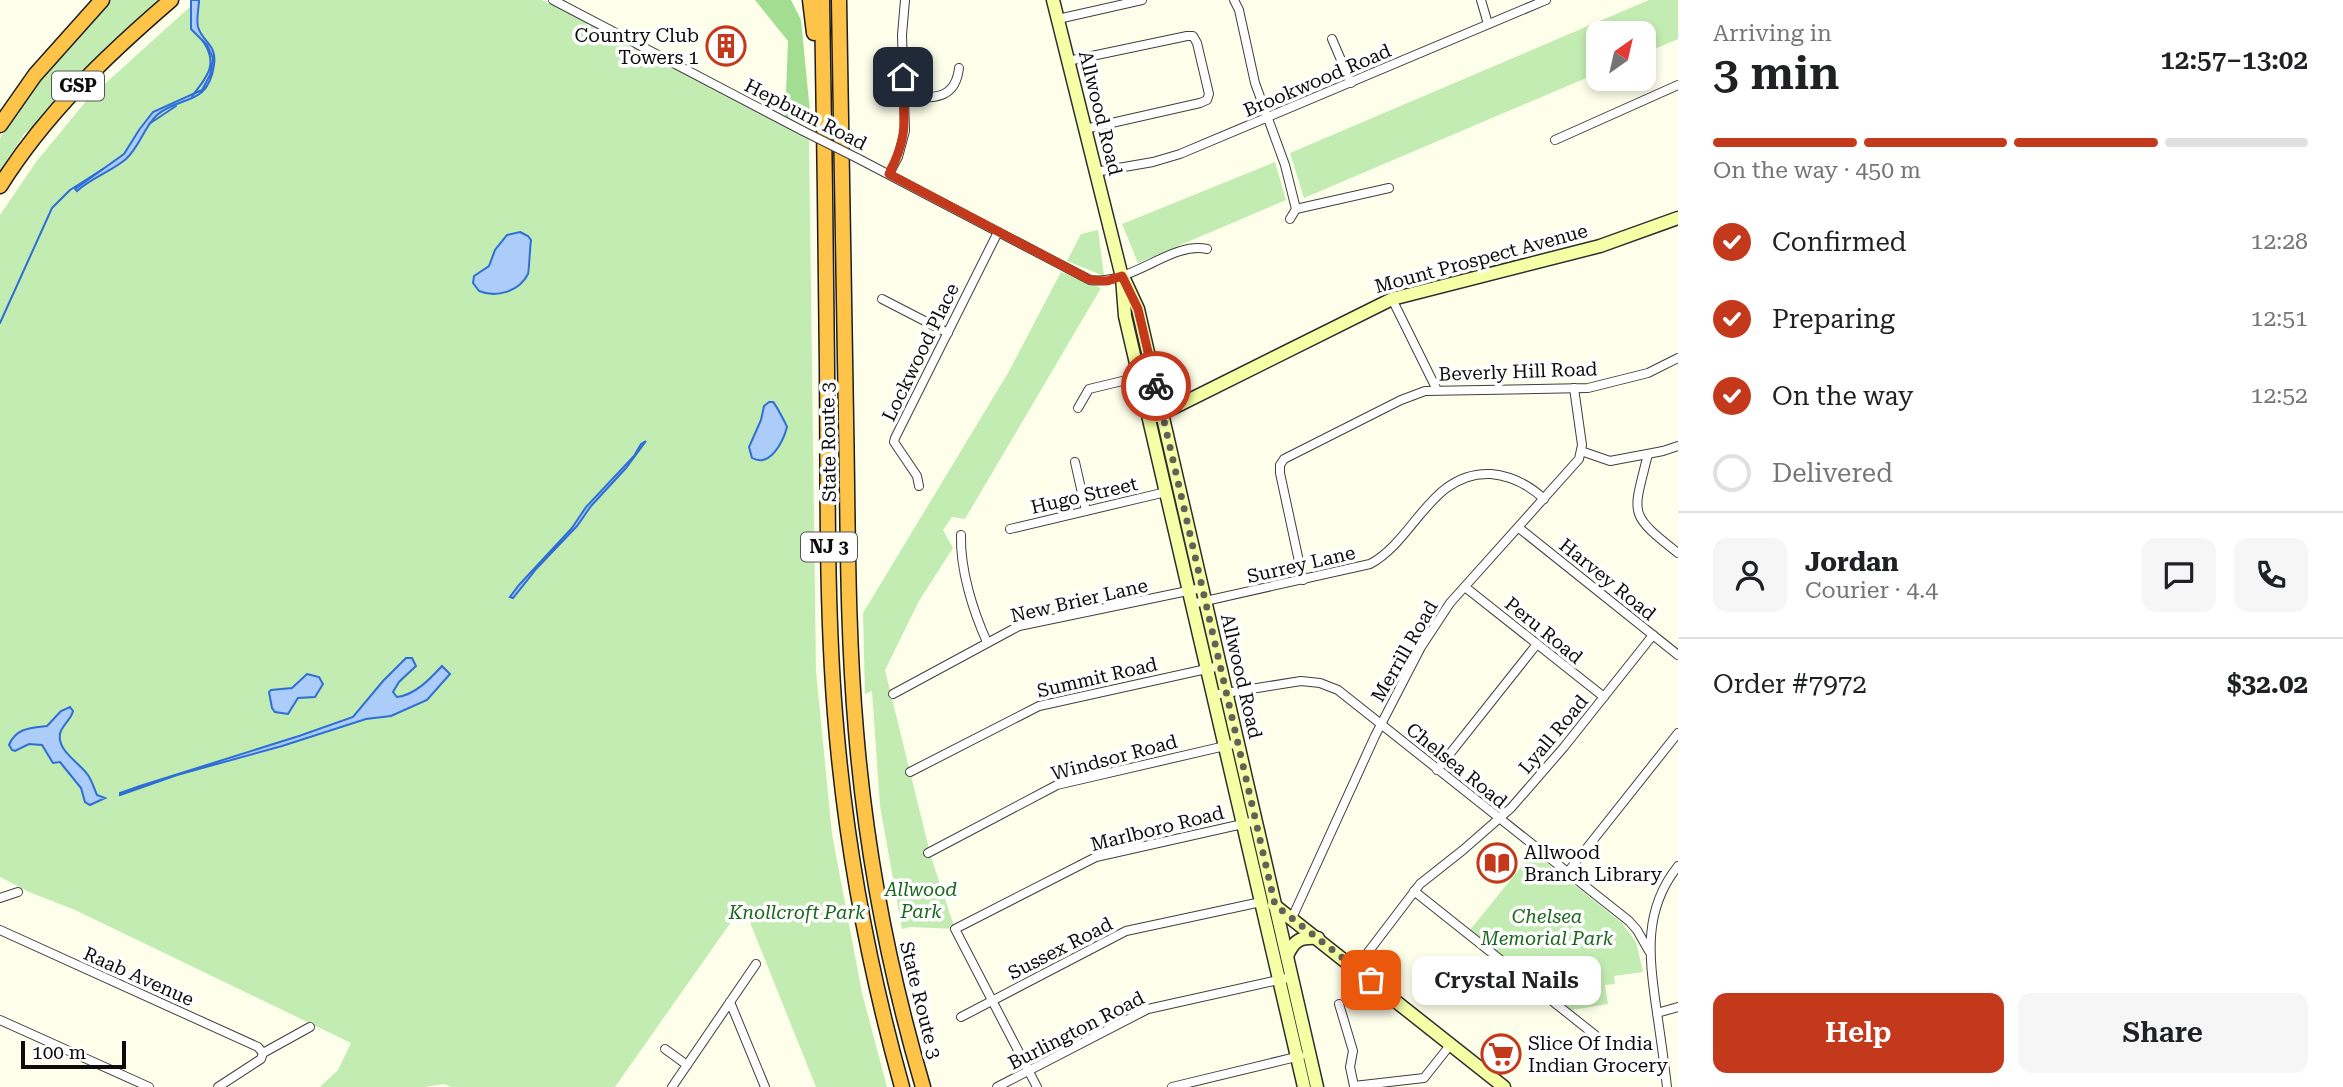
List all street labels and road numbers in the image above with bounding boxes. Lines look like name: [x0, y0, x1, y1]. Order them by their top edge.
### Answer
street label: Brookwood Road: [1240, 39, 1394, 122]
street label: Allwood Road: [1074, 48, 1127, 178]
road number: GSP: [52, 72, 104, 100]
street label: Hepburn Road: [741, 74, 871, 155]
street label: Mount Prospect Avenue: [1372, 219, 1590, 298]
street label: Lockwood Place: [877, 279, 964, 425]
street label: Beverly Hill Road: [1438, 357, 1598, 386]
street label: State Route 3: [816, 382, 841, 502]
street label: Hugo Street: [1028, 472, 1140, 519]
road number: NJ 3: [801, 532, 857, 562]
street label: Harvey Road: [1555, 533, 1661, 625]
street label: Surrey Lane: [1245, 541, 1357, 588]
street label: New Brier Lane: [1008, 573, 1150, 627]
street label: Peru Road: [1500, 592, 1587, 669]
street label: Merrill Road: [1366, 596, 1443, 706]
street label: Allwood Road: [1216, 611, 1267, 741]
street label: Summit Road: [1035, 652, 1160, 703]
street label: Lyall Road: [1514, 690, 1593, 778]
street label: Chelsea Road: [1402, 718, 1512, 813]
street label: Windsor Road: [1049, 730, 1180, 785]
street label: Marlboro Road: [1088, 801, 1226, 856]
street label: Sussex Road: [1004, 912, 1116, 985]
street label: State Route 3: [895, 939, 946, 1061]
street label: Raab Avenue: [80, 942, 198, 1011]
street label: Burlington Road: [1004, 986, 1148, 1075]

